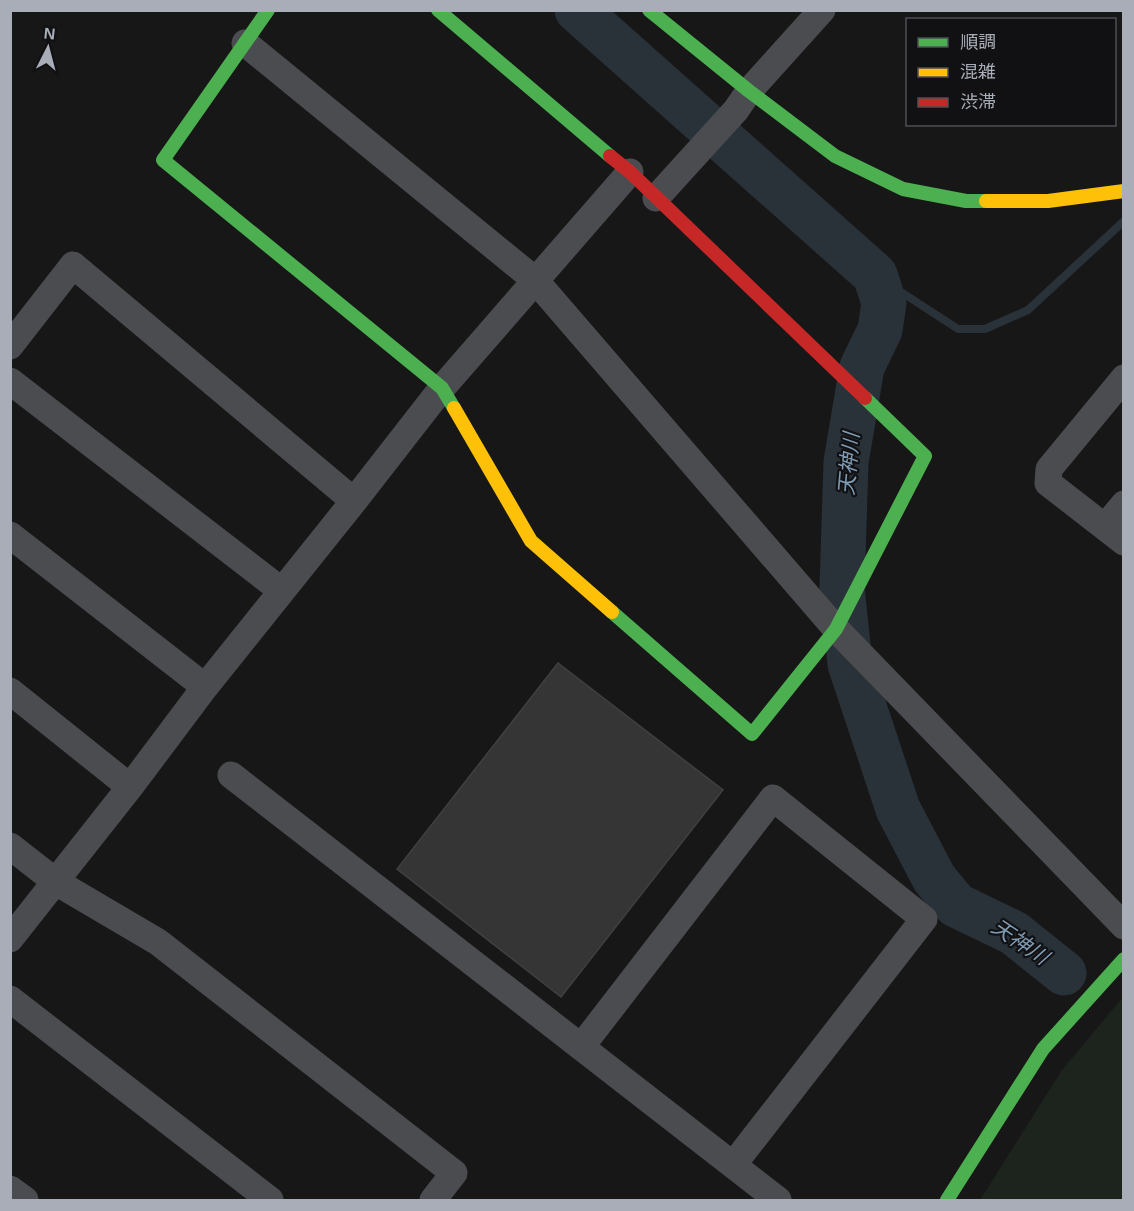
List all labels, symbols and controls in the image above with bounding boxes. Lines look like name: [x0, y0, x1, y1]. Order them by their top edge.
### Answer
north arrow: [18, 18, 78, 78]
legend: [906, 18, 1116, 126]
text: N: [43, 25, 56, 43]
text: 順調: [960, 32, 996, 52]
text: 混雑: [960, 62, 996, 82]
text: 渋滞: [960, 92, 996, 112]
water label: 天神川: [834, 430, 863, 496]
water label: 天神川: [988, 914, 1054, 970]

